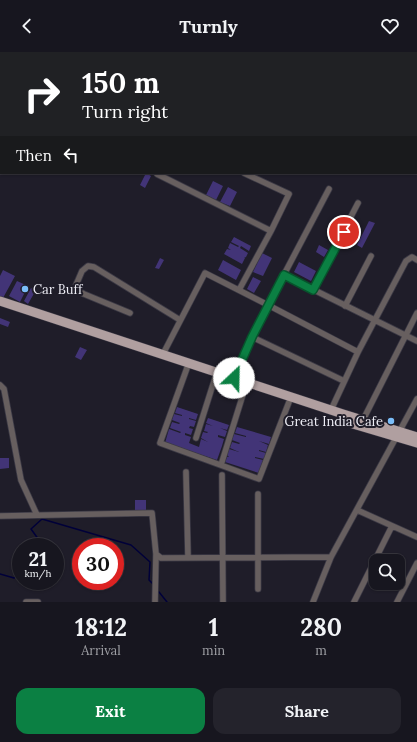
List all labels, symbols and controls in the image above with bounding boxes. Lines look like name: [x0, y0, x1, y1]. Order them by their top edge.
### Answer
icon: back: [16, 15, 38, 37]
text: Turnly: [179, 15, 238, 38]
icon: heart: [379, 15, 401, 37]
text: 150 m: [82, 65, 159, 101]
icon: right: [16, 68, 68, 120]
text: Turn right: [82, 100, 168, 123]
icon: left: [60, 144, 82, 166]
text: Then: [16, 146, 52, 165]
pin: [327, 215, 361, 249]
icon: arrive: [333, 221, 355, 243]
place label: Car Buff: [33, 281, 84, 298]
marker: Car Buff: [20, 284, 30, 294]
position arrow: [213, 357, 255, 399]
place label: Great India Cafe: [285, 413, 383, 430]
marker: Great India Cafe: [386, 416, 396, 426]
speed limit sign: 30: [72, 538, 124, 590]
text: 21: [29, 546, 47, 571]
map controls: [369, 554, 405, 590]
button: search: [369, 554, 405, 590]
text: km/h: [24, 567, 52, 580]
text: 18:12: [75, 612, 127, 643]
text: 1: [209, 612, 218, 643]
text: 280: [300, 612, 342, 643]
text: Arrival: [81, 642, 121, 659]
text: min: [202, 642, 225, 659]
text: m: [315, 642, 327, 659]
button: Exit: [16, 688, 205, 734]
button: Share: [213, 688, 401, 734]

